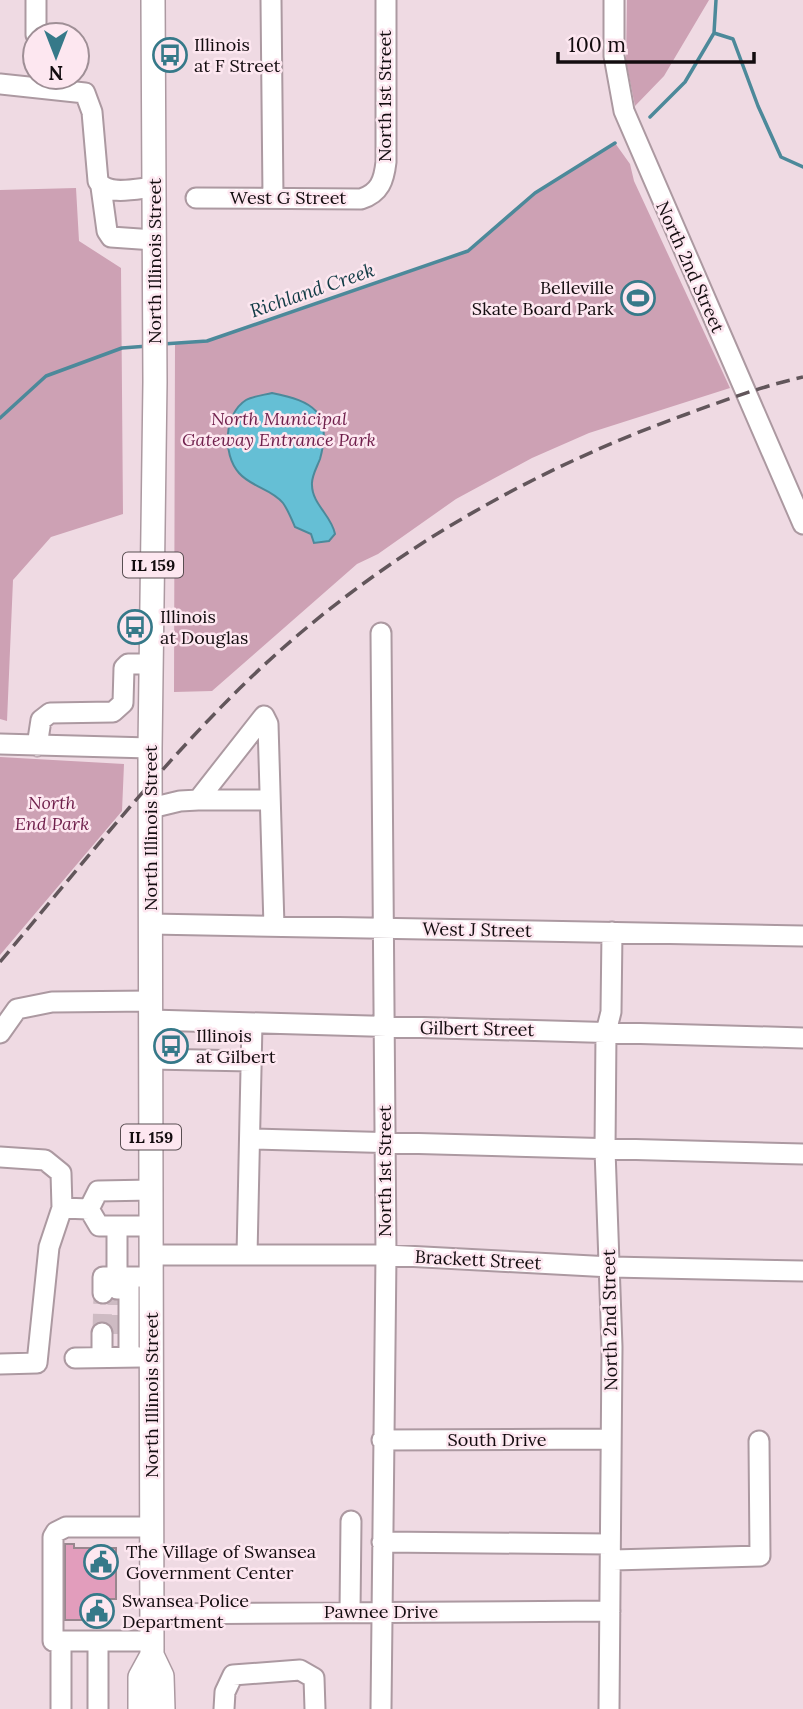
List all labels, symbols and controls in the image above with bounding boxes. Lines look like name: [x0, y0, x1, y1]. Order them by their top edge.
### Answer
north arrow: [21, 21, 91, 91]
scale bar: [558, 21, 754, 65]
street label: North 1st Street: [373, 30, 396, 162]
text: 100 m: [568, 31, 626, 58]
place label: Illinois at F Street: [194, 33, 281, 77]
bus stop icon: Illinois at F Street: [151, 36, 189, 74]
text: N: [48, 61, 63, 85]
street label: North Illinois Street: [143, 178, 166, 344]
street label: West G Street: [230, 186, 346, 209]
street label: North 2nd Street: [651, 197, 730, 336]
water label: Richland Creek: [246, 257, 378, 323]
place label: Belleville Skate Board Park: [472, 276, 614, 320]
sports icon: Belleville Skate Board Park: [619, 279, 657, 317]
park label: North Municipal Gateway Entrance Park: [182, 407, 376, 451]
road number: IL 159: [123, 552, 183, 578]
place label: Illinois at Douglas: [160, 605, 248, 649]
bus stop icon: Illinois at Douglas: [116, 608, 154, 646]
street label: North Illinois Street: [139, 745, 162, 911]
park label: North End Park: [15, 791, 89, 835]
street label: West J Street: [422, 917, 532, 942]
street label: Gilbert Street: [420, 1016, 534, 1041]
place label: Illinois at Gilbert: [196, 1024, 276, 1068]
bus stop icon: Illinois at Gilbert: [152, 1027, 190, 1065]
street label: North 1st Street: [373, 1105, 396, 1237]
road number: IL 159: [121, 1124, 181, 1149]
street label: Brackett Street: [414, 1245, 542, 1274]
street label: North 2nd Street: [597, 1249, 622, 1391]
street label: North Illinois Street: [140, 1312, 163, 1478]
street label: South Drive: [448, 1428, 547, 1451]
place label: The Village of Swansea Government Center: [126, 1540, 316, 1584]
public building icon: The Village of Swansea Government Center: [82, 1543, 120, 1581]
place label: Swansea Police Department: [122, 1589, 249, 1633]
public building icon: Swansea Police Department: [78, 1592, 116, 1630]
street label: Pawnee Drive: [324, 1600, 438, 1623]

